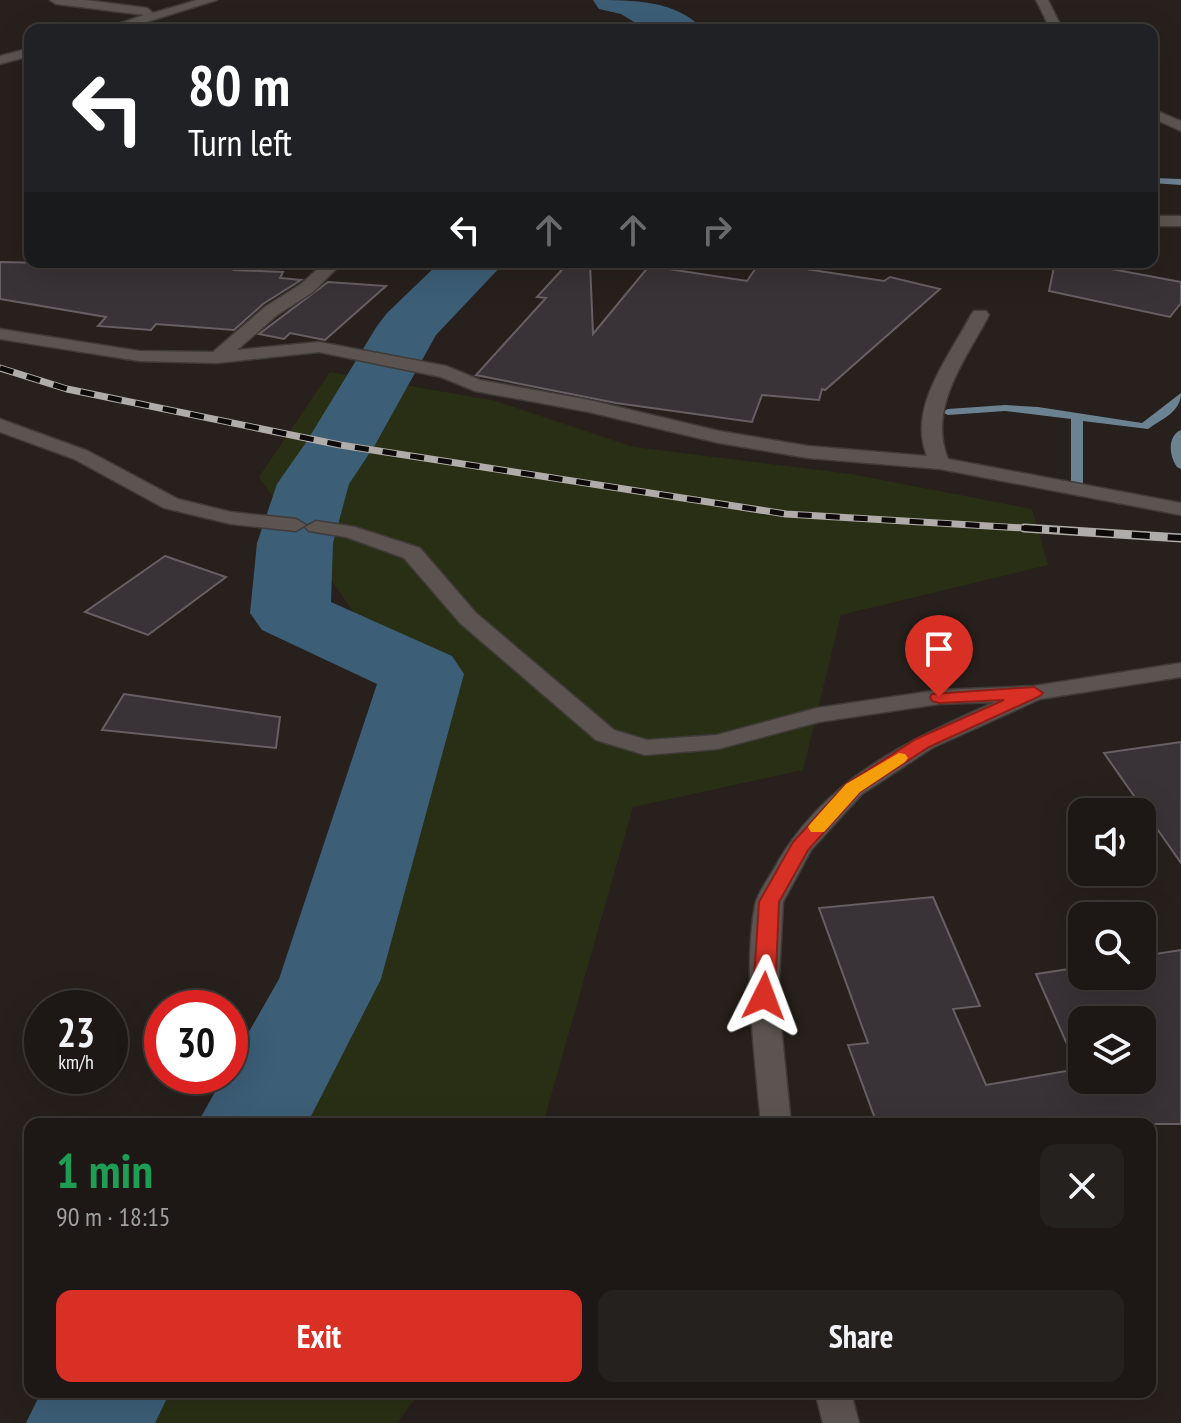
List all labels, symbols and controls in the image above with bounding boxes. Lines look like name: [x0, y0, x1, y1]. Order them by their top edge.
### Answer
text: 80 m: [188, 49, 290, 121]
icon: left: [56, 56, 160, 160]
text: Turn left: [188, 119, 292, 166]
icon: left: [443, 208, 487, 252]
icon: ahead: [527, 208, 571, 252]
icon: ahead: [611, 208, 655, 252]
icon: right: [695, 208, 739, 252]
pin: [905, 615, 973, 697]
icon: arrive: [917, 627, 961, 671]
map controls: [1068, 798, 1156, 1094]
button: sound: [1068, 798, 1156, 886]
button: search: [1068, 902, 1156, 990]
position arrow: [722, 954, 806, 1038]
speed limit sign: 30: [144, 990, 248, 1094]
text: 23: [57, 1006, 95, 1058]
button: layers: [1068, 1006, 1156, 1094]
text: km/h: [58, 1049, 94, 1075]
text: 1 min: [56, 1139, 153, 1201]
button: close: [1040, 1144, 1124, 1228]
text: 90 m · 18:15: [56, 1200, 171, 1233]
button: Exit: [56, 1290, 582, 1382]
button: Share: [598, 1290, 1124, 1382]

